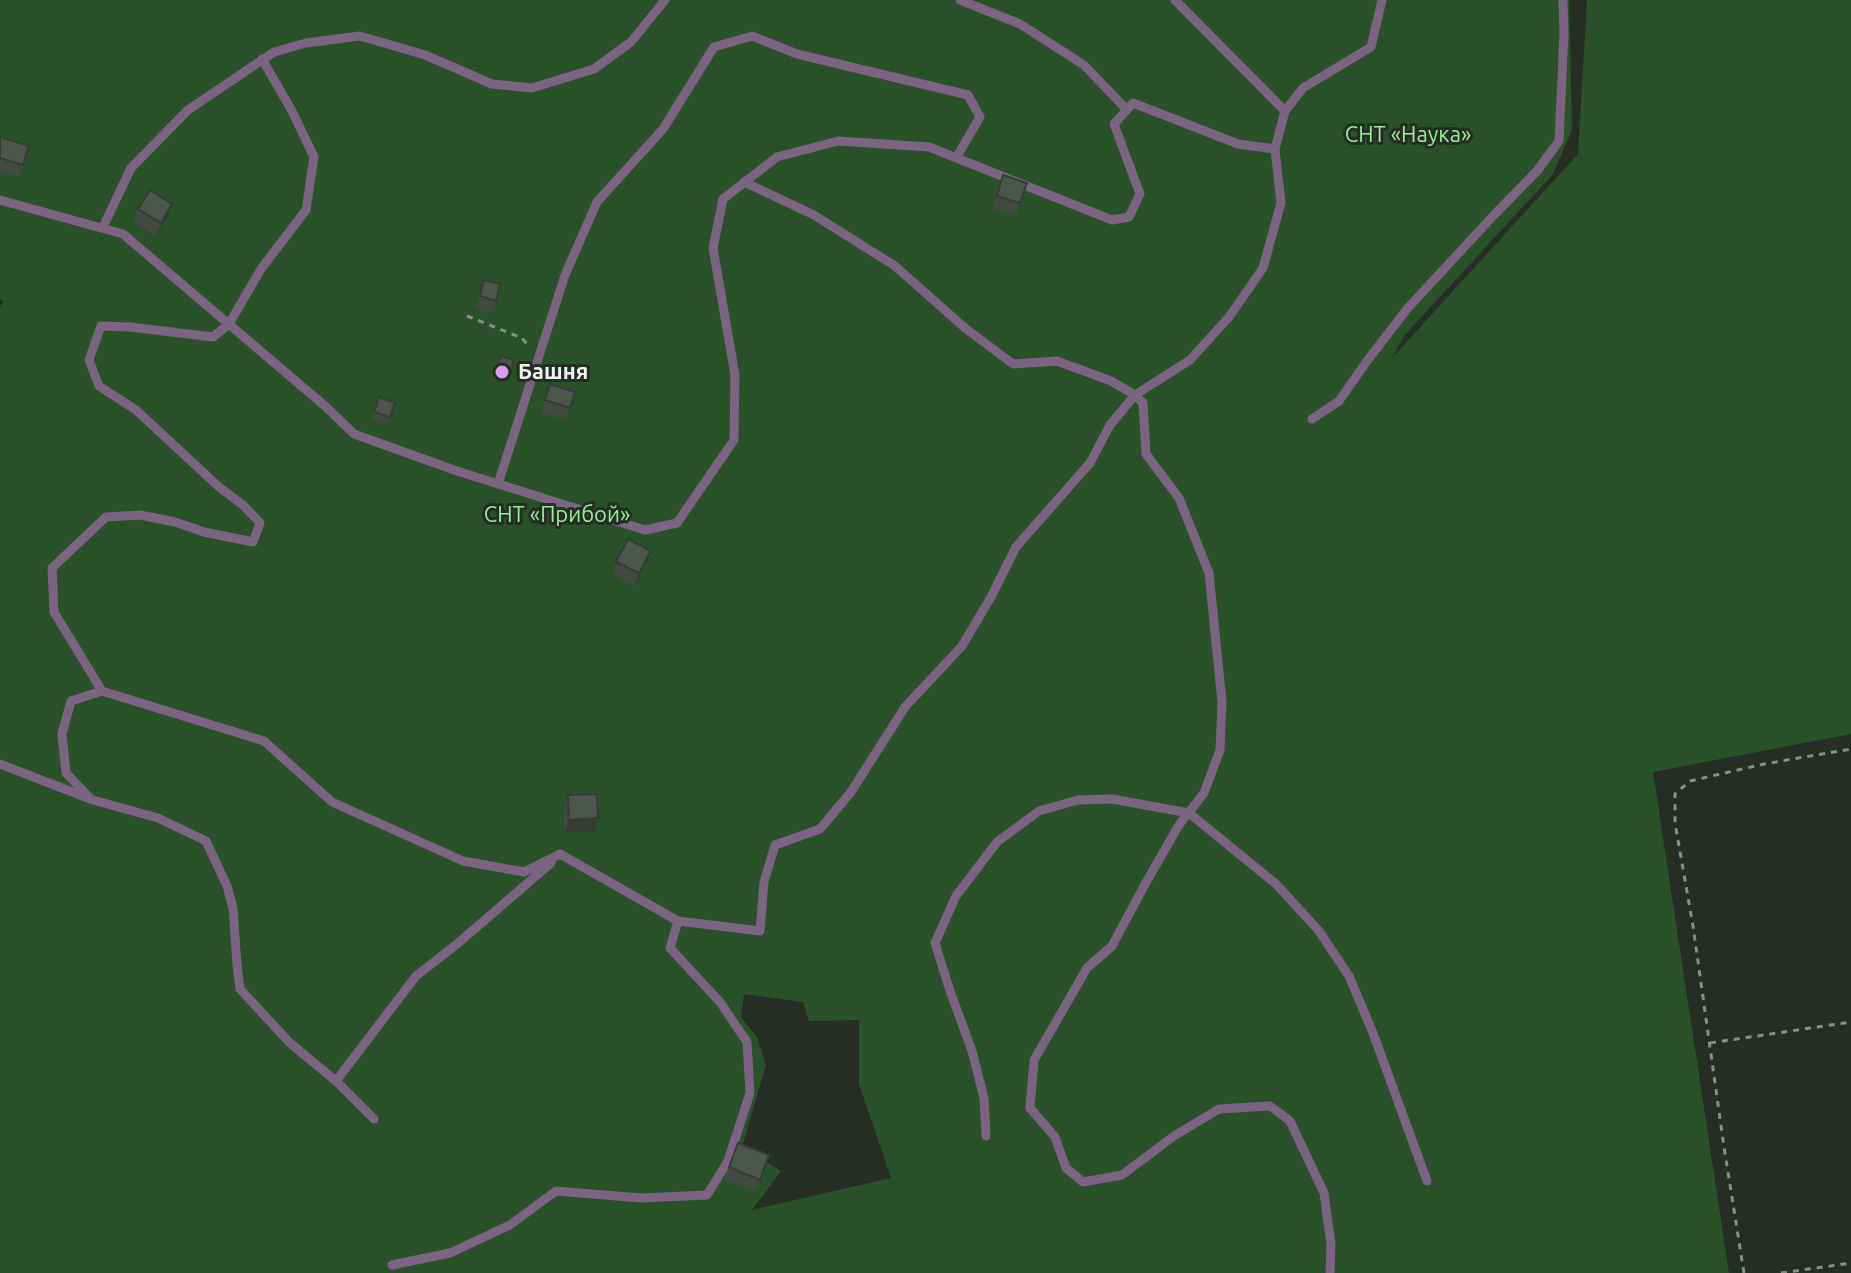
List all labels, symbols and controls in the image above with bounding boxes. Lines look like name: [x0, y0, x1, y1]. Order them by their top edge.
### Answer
park label: СНТ «Наука»: [1345, 122, 1471, 148]
place label: Башня: [518, 359, 588, 385]
marker: Башня: [493, 363, 511, 381]
park label: СНТ «Прибой»: [484, 502, 630, 528]

